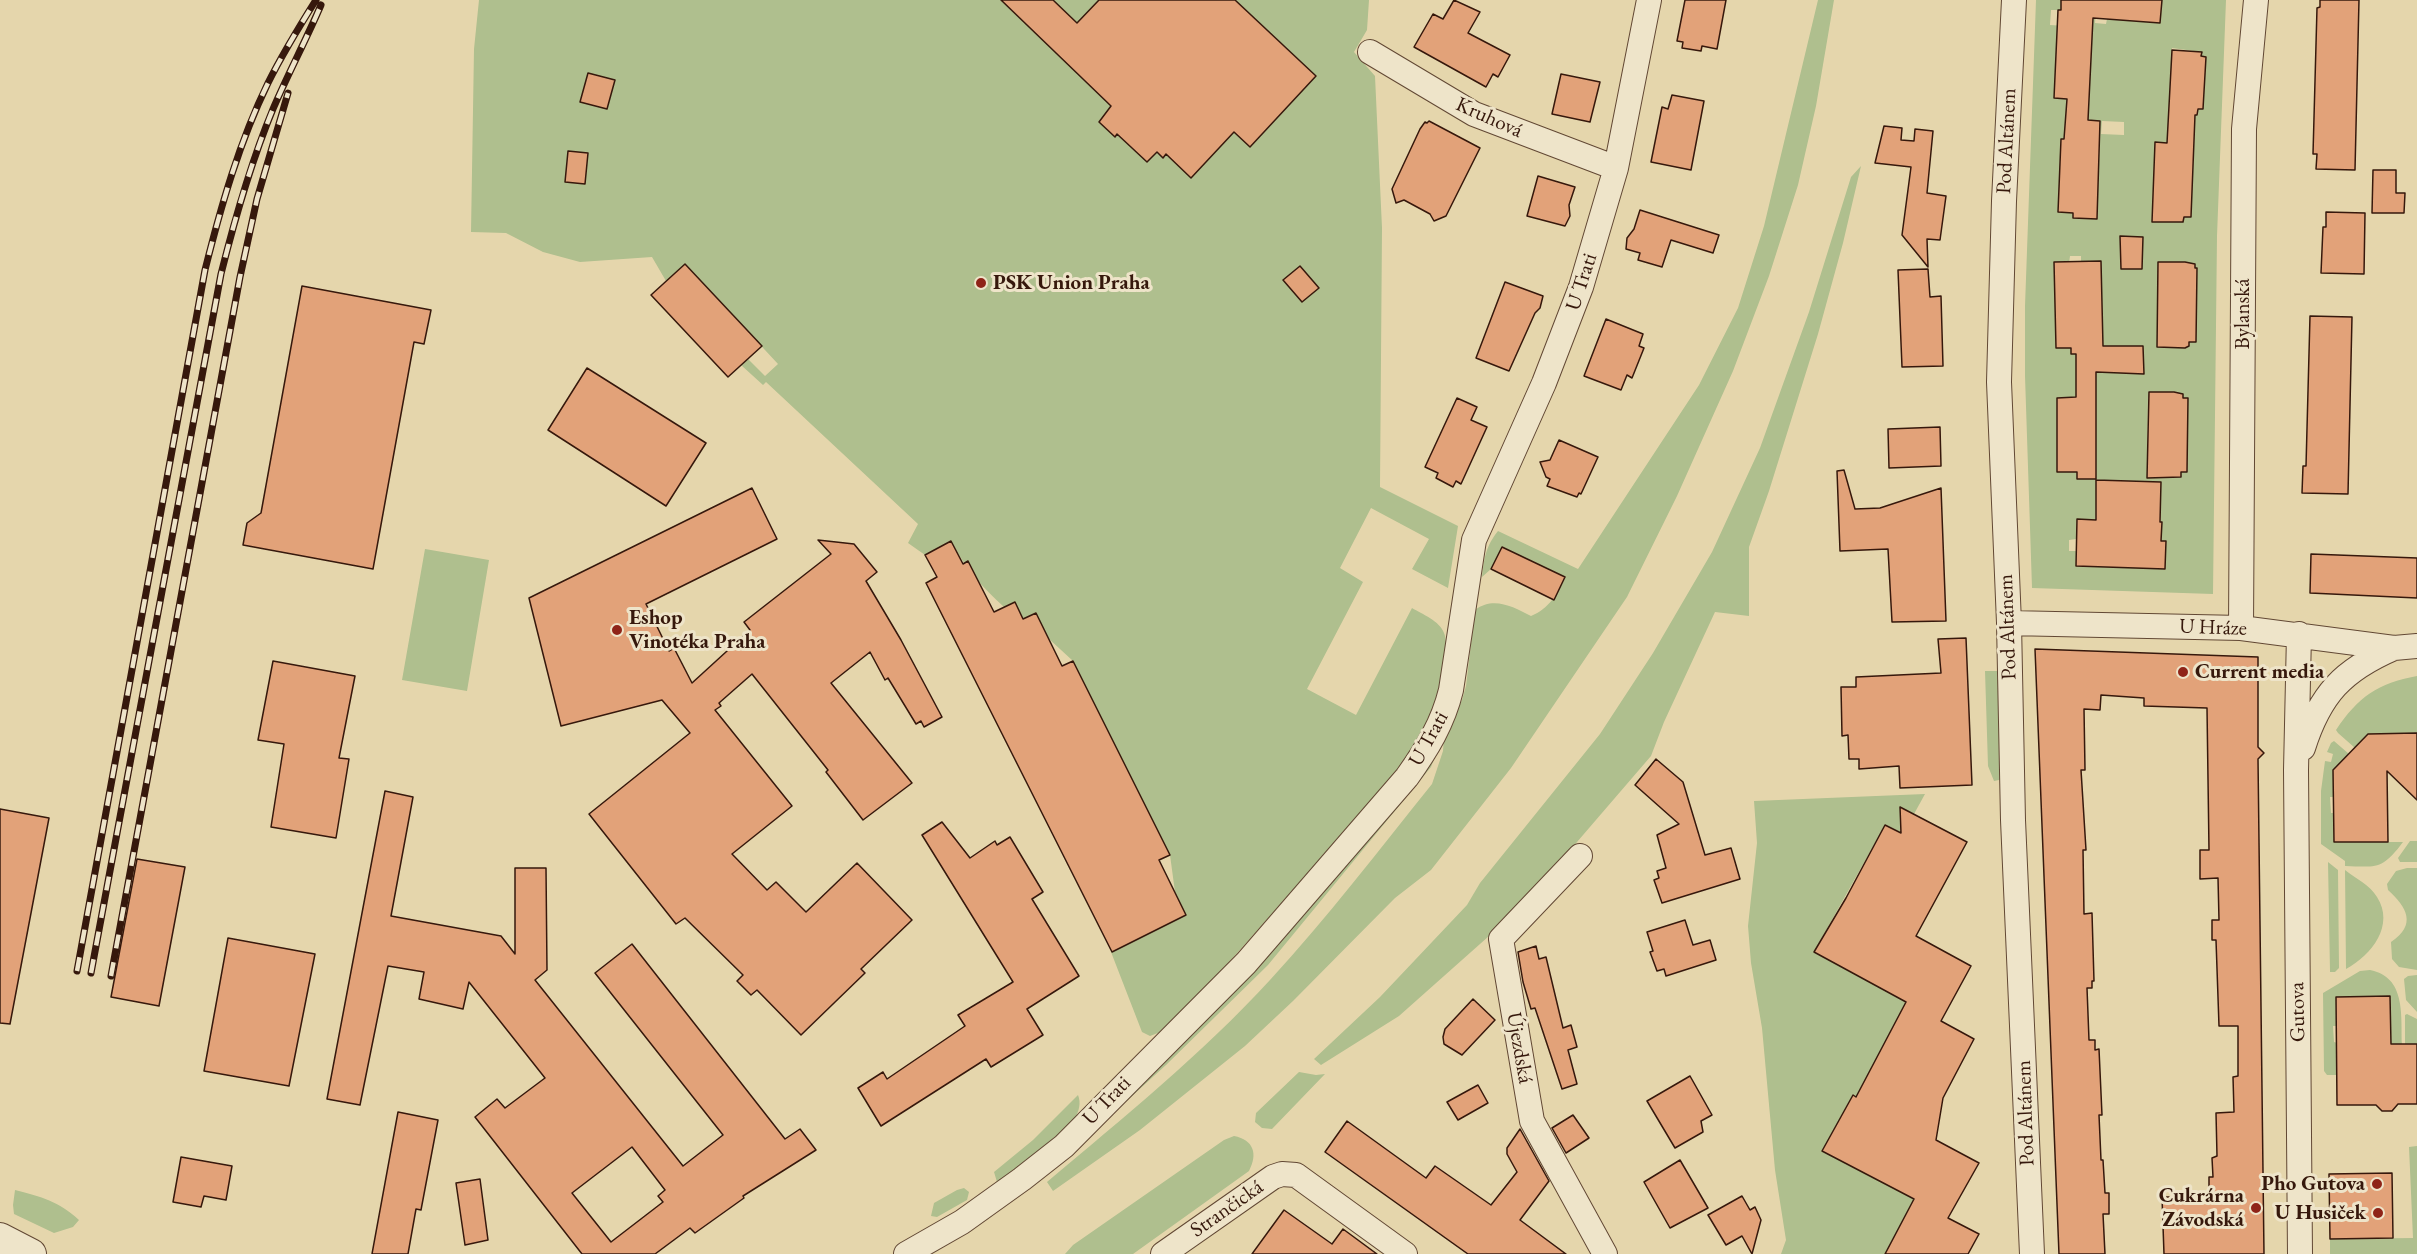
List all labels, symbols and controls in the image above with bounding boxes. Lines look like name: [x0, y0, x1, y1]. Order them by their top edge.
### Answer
street label: Pod Altánem: [1992, 87, 2022, 195]
street label: Kruhová: [1452, 92, 1526, 144]
street label: U Trati: [1561, 250, 1603, 314]
place label: PSK Union Praha: [993, 270, 1150, 296]
marker: PSK Union Praha: [974, 276, 988, 290]
street label: Bylanská: [2230, 278, 2256, 350]
street label: Pod Altánem: [1994, 574, 2022, 680]
place label: Eshop Vinotéka Praha: [629, 605, 766, 655]
street label: U Hráze: [2179, 614, 2247, 642]
marker: Eshop Vinotéka Praha: [610, 623, 624, 637]
place label: Current media: [2195, 659, 2324, 685]
marker: Current media: [2176, 665, 2190, 679]
street label: U Trati: [1404, 707, 1454, 771]
street label: Gutova: [2285, 982, 2311, 1042]
street label: Újezdská: [1500, 1010, 1538, 1086]
street label: Pod Altánem: [2012, 1060, 2040, 1166]
street label: U Trati: [1078, 1071, 1136, 1131]
place label: Pho Gutova: [2261, 1171, 2365, 1197]
street label: Strančická: [1186, 1175, 1268, 1243]
marker: Pho Gutova: [2370, 1177, 2384, 1191]
place label: Cukrárna Závodská: [2159, 1183, 2244, 1233]
place label: U Husiček: [2275, 1200, 2366, 1226]
marker: Cukrárna Závodská: [2249, 1201, 2263, 1215]
marker: U Husiček: [2371, 1206, 2385, 1220]

